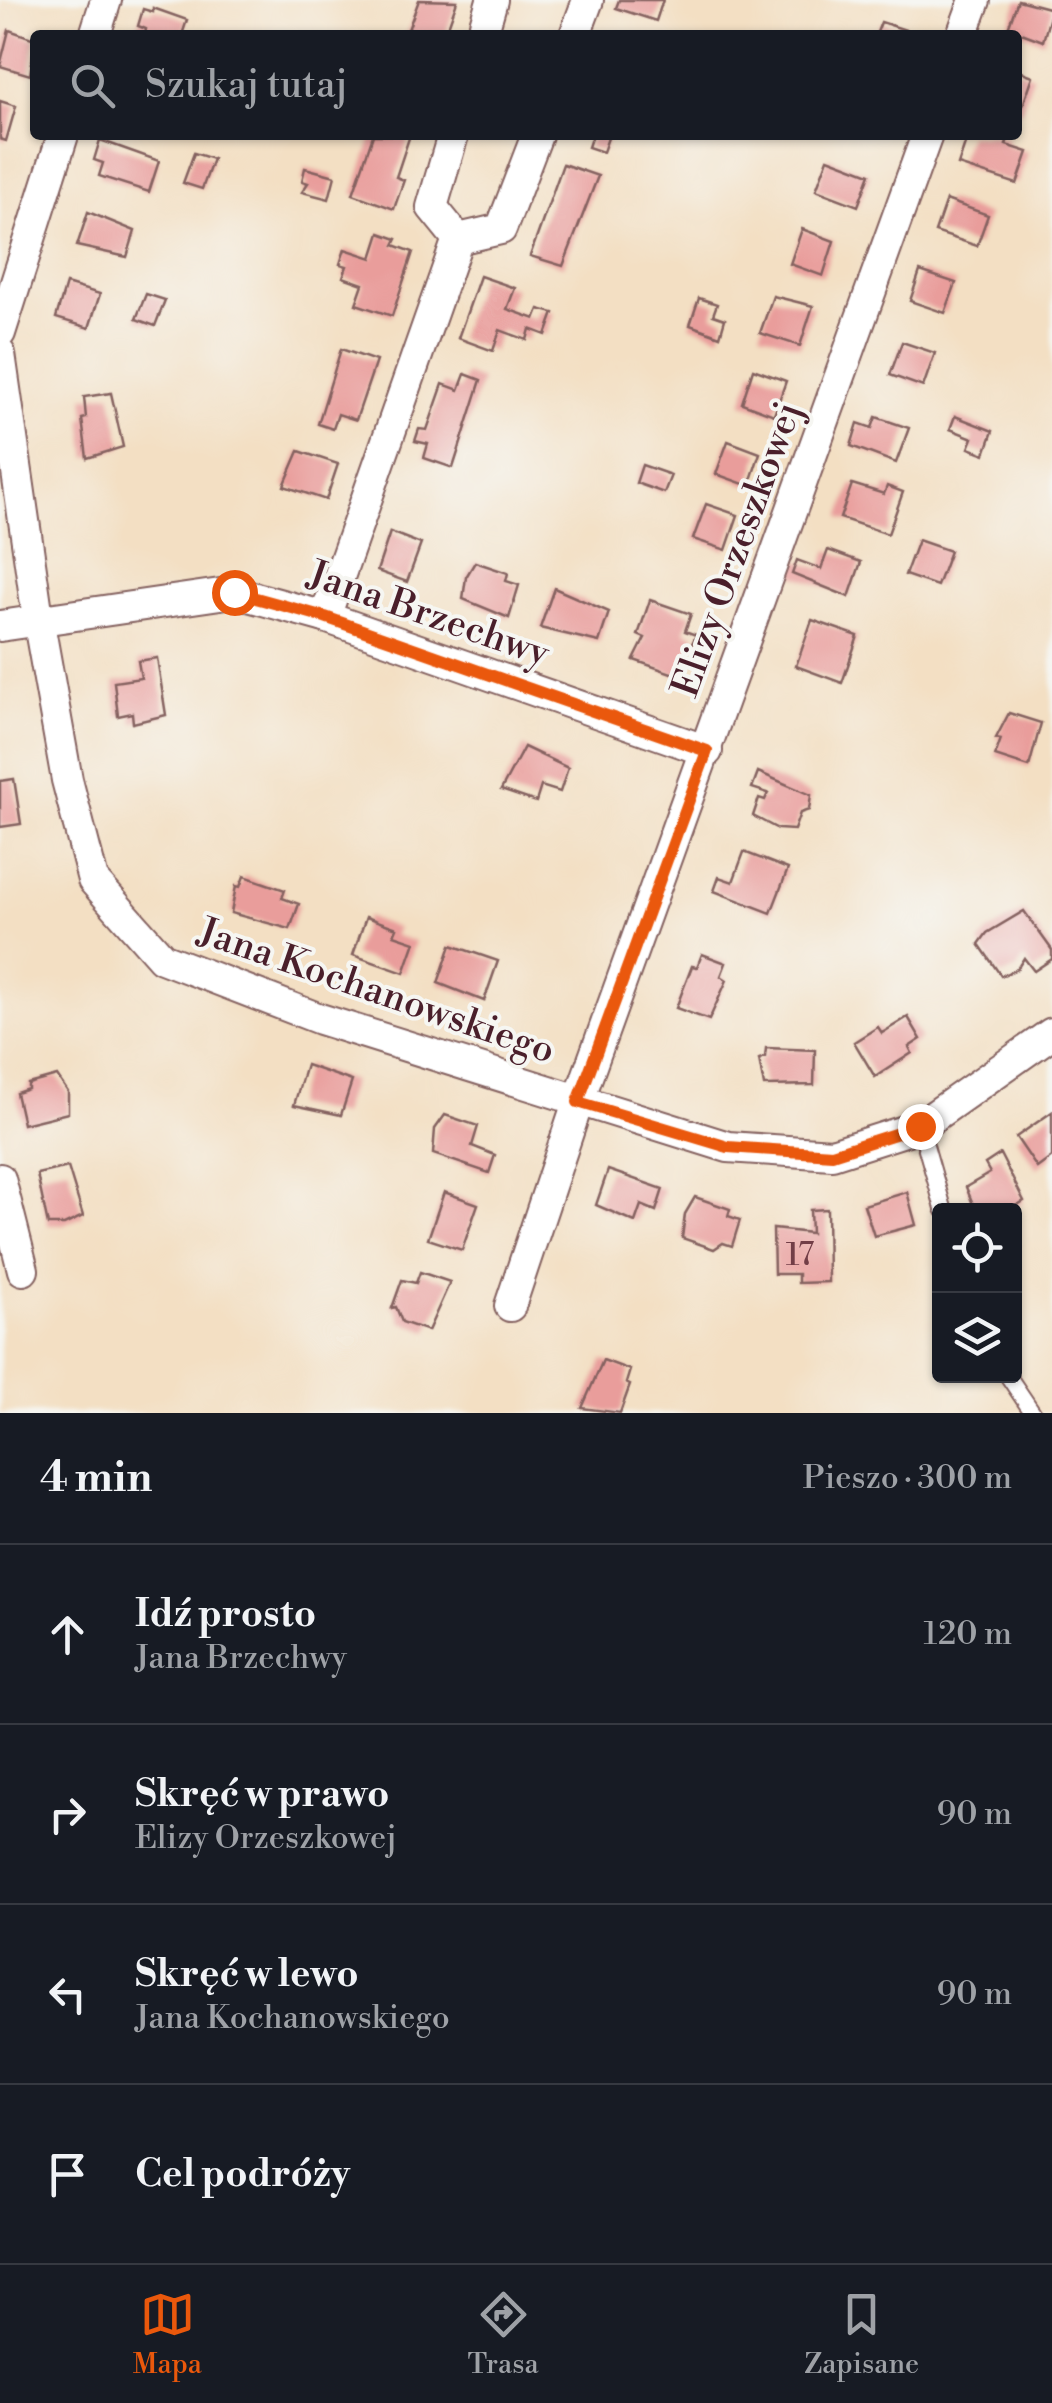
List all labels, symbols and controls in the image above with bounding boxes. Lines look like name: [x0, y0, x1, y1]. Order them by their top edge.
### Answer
search box: [30, 30, 1022, 140]
icon: search: [65, 58, 120, 113]
text: Szukaj tutaj: [145, 62, 348, 109]
street label: Elizy Orzeszkowej: [662, 395, 813, 704]
street label: Jana Brzechwy: [300, 551, 556, 678]
route start: [212, 570, 258, 616]
street label: Jana Kochanowskiego: [190, 908, 561, 1075]
route end: [898, 1104, 944, 1150]
map controls: [932, 1203, 1022, 1383]
button: locate: [932, 1203, 1022, 1293]
house number: 17: [786, 1235, 814, 1275]
button: layers: [932, 1293, 1022, 1383]
text: 4 min: [40, 1452, 152, 1505]
text: Pieszo · 300 m: [803, 1458, 1012, 1498]
text: Idź prosto: [135, 1591, 316, 1638]
icon: ahead: [40, 1607, 95, 1662]
text: 120 m: [923, 1614, 1012, 1654]
text: Jana Brzechwy: [135, 1638, 347, 1678]
text: Skręć w prawo: [135, 1771, 389, 1818]
icon: right: [40, 1787, 95, 1842]
text: 90 m: [937, 1794, 1012, 1834]
text: Elizy Orzeszkowej: [135, 1818, 397, 1858]
text: Skręć w lewo: [135, 1951, 359, 1998]
icon: left: [40, 1967, 95, 2022]
text: 90 m: [937, 1974, 1012, 2014]
text: Jana Kochanowskiego: [135, 1998, 450, 2038]
icon: arrive: [40, 2147, 95, 2202]
text: Cel podróży: [135, 2151, 350, 2198]
tab: Mapa: [133, 2287, 202, 2382]
tab: Trasa: [468, 2287, 539, 2382]
tab: Zapisane: [804, 2287, 919, 2382]

